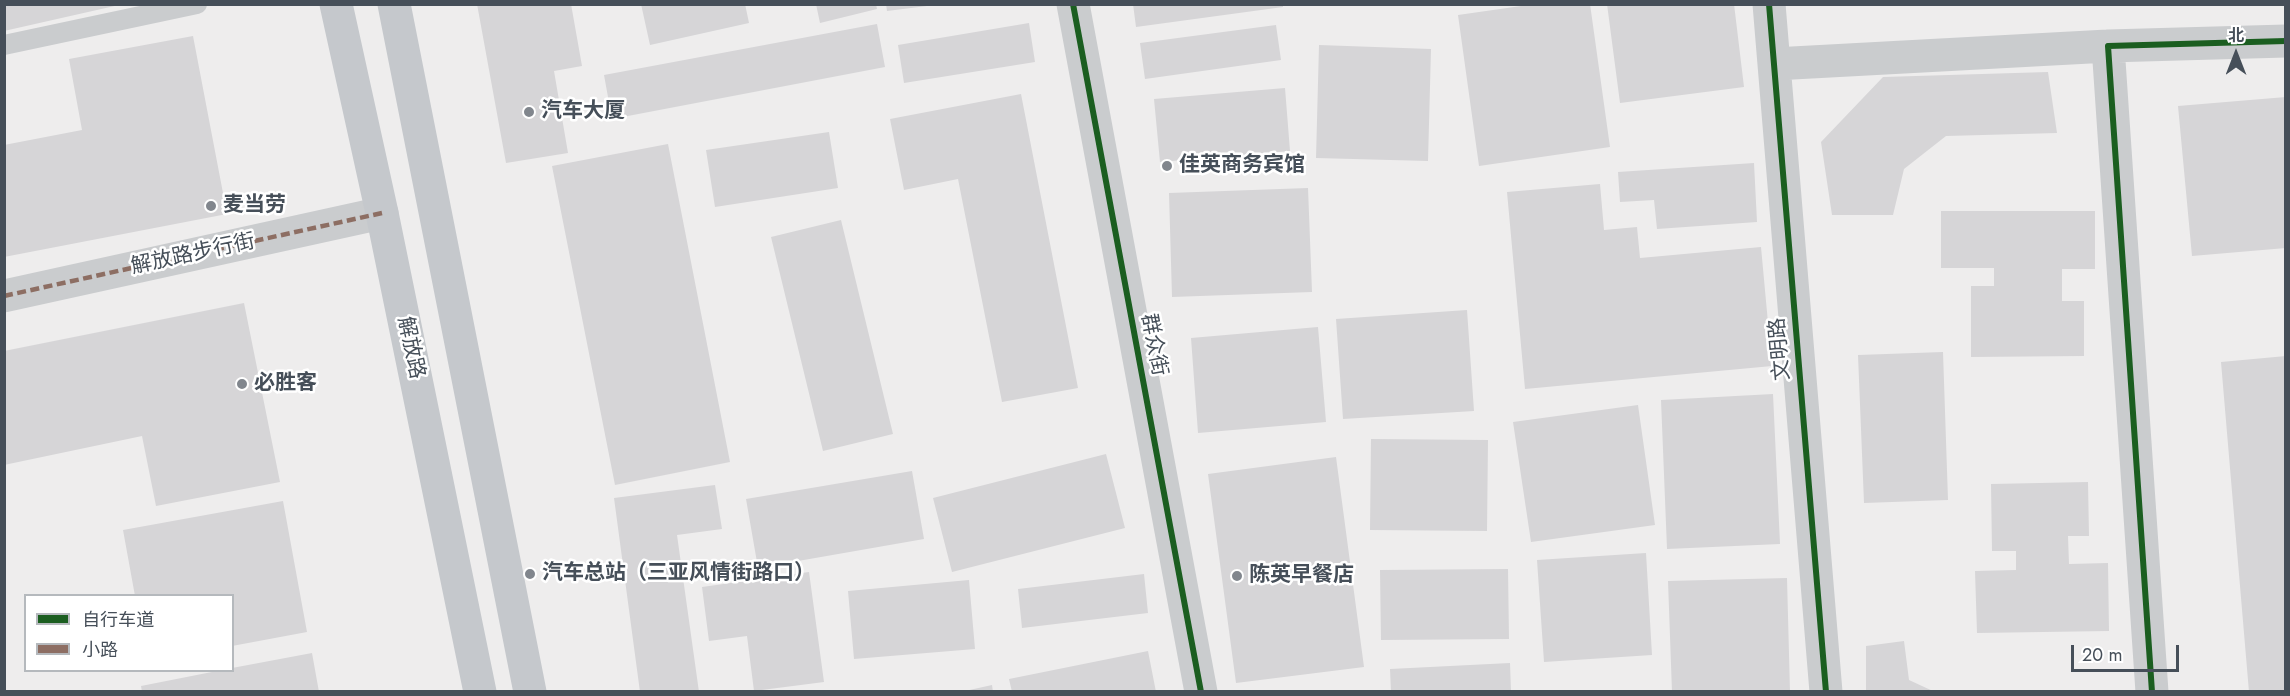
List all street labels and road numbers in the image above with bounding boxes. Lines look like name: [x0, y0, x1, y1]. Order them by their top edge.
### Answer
street label: 解放路步行街: [129, 230, 257, 280]
street label: 群众街: [1135, 312, 1171, 378]
street label: 解放路: [391, 315, 429, 381]
street label: 文明路: [1766, 317, 1796, 381]

